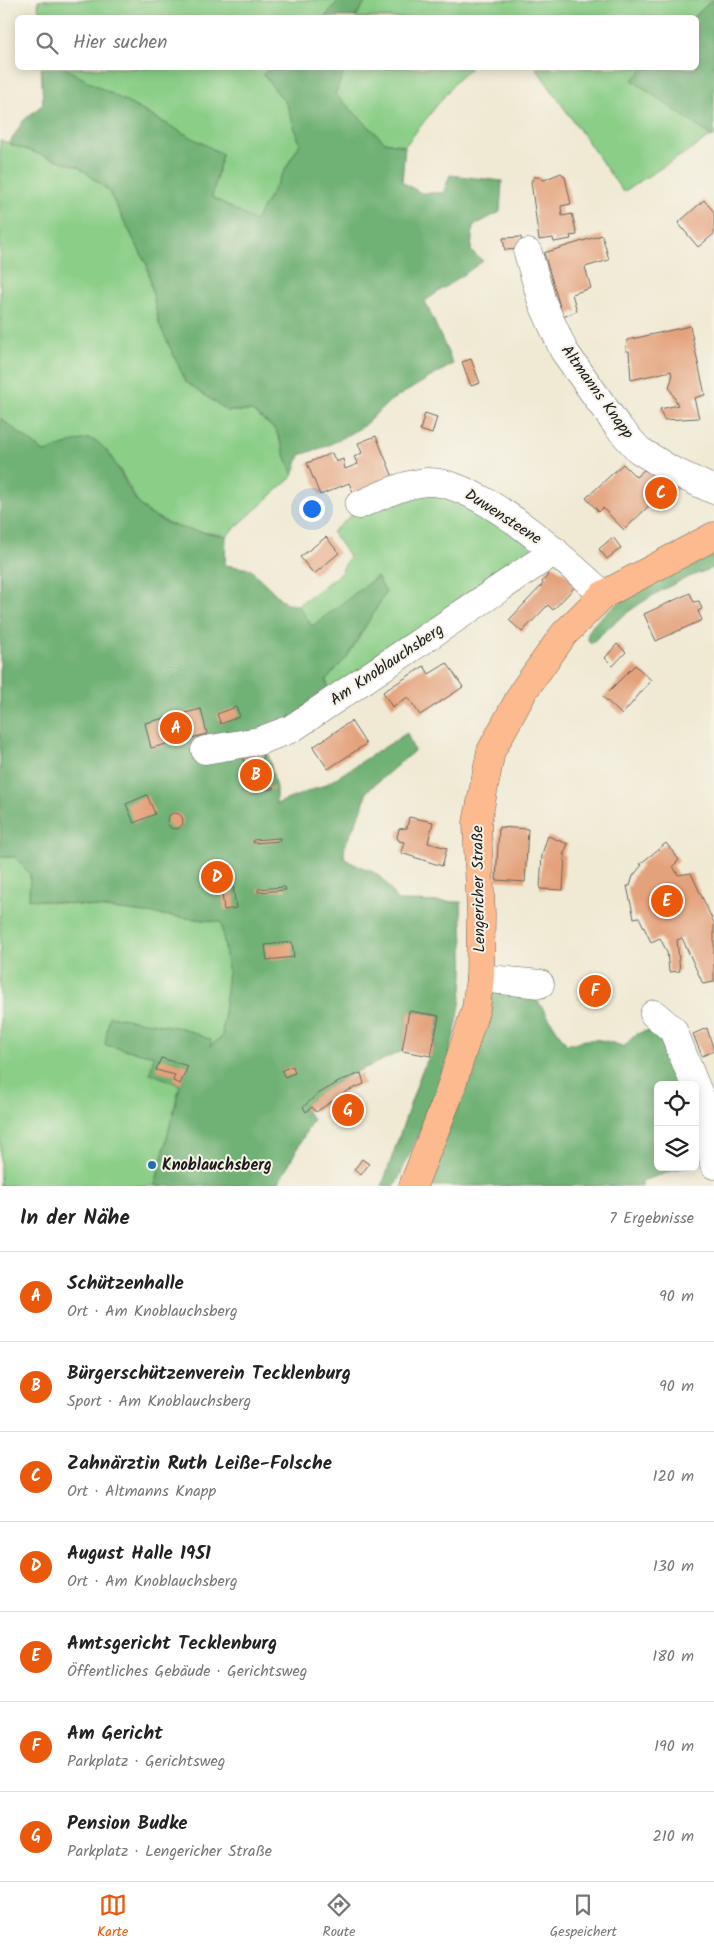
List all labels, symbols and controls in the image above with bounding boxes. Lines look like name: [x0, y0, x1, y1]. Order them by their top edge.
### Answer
search box: [15, 15, 699, 70]
text: Hier suchen: [73, 28, 167, 58]
icon: search: [33, 29, 61, 57]
street label: Altmanns Knapp: [554, 340, 640, 445]
pin: C: [645, 474, 677, 512]
street label: Duwensteene: [459, 483, 547, 551]
your location: [299, 496, 325, 522]
street label: Am Knoblauchsberg: [325, 618, 449, 712]
pin: A: [160, 709, 192, 747]
pin: B: [240, 756, 272, 794]
street label: Lengericher Straße: [465, 825, 493, 953]
pin: D: [201, 858, 233, 896]
pin: E: [651, 882, 683, 920]
pin: F: [579, 972, 611, 1010]
map controls: [654, 1081, 699, 1171]
button: locate: [654, 1081, 699, 1126]
pin: G: [332, 1091, 364, 1129]
button: layers: [654, 1126, 699, 1171]
place label: Knoblauchsberg: [162, 1153, 272, 1178]
marker: Knoblauchsberg: [146, 1159, 158, 1171]
text: In der Nähe: [20, 1202, 130, 1235]
text: 7 Ergebnisse: [609, 1206, 694, 1231]
text: Schützenhalle: [67, 1269, 184, 1299]
text: A: [31, 1284, 41, 1309]
text: 90 m: [659, 1284, 694, 1309]
text: Ort · Am Knoblauchsberg: [67, 1299, 238, 1324]
text: Bürgerschützenverein Tecklenburg: [67, 1359, 351, 1389]
text: B: [31, 1374, 41, 1399]
text: 90 m: [659, 1374, 694, 1399]
text: Sport · Am Knoblauchsberg: [67, 1389, 251, 1414]
text: Zahnärztin Ruth Leiße-Folsche: [67, 1449, 332, 1479]
text: C: [31, 1464, 41, 1489]
text: 120 m: [653, 1464, 694, 1489]
text: Ort · Altmanns Knapp: [67, 1479, 216, 1504]
text: August Halle 1951: [67, 1539, 211, 1569]
text: D: [31, 1554, 41, 1579]
text: 130 m: [653, 1554, 694, 1579]
text: Ort · Am Knoblauchsberg: [67, 1569, 238, 1594]
text: Amtsgericht Tecklenburg: [67, 1629, 277, 1659]
text: E: [32, 1644, 40, 1669]
text: 180 m: [652, 1644, 694, 1669]
text: Öffentliches Gebäude · Gerichtsweg: [67, 1659, 307, 1684]
text: Am Gericht: [67, 1719, 163, 1749]
text: F: [32, 1734, 40, 1759]
text: 190 m: [654, 1734, 694, 1759]
text: Parkplatz · Gerichtsweg: [67, 1749, 225, 1774]
text: Pension Budke: [67, 1809, 188, 1839]
text: G: [31, 1824, 41, 1849]
text: 210 m: [653, 1824, 694, 1849]
text: Parkplatz · Lengericher Straße: [67, 1839, 272, 1864]
tab: Karte: [97, 1891, 128, 1943]
tab: Route: [322, 1891, 355, 1943]
tab: Gespeichert: [550, 1891, 617, 1943]

